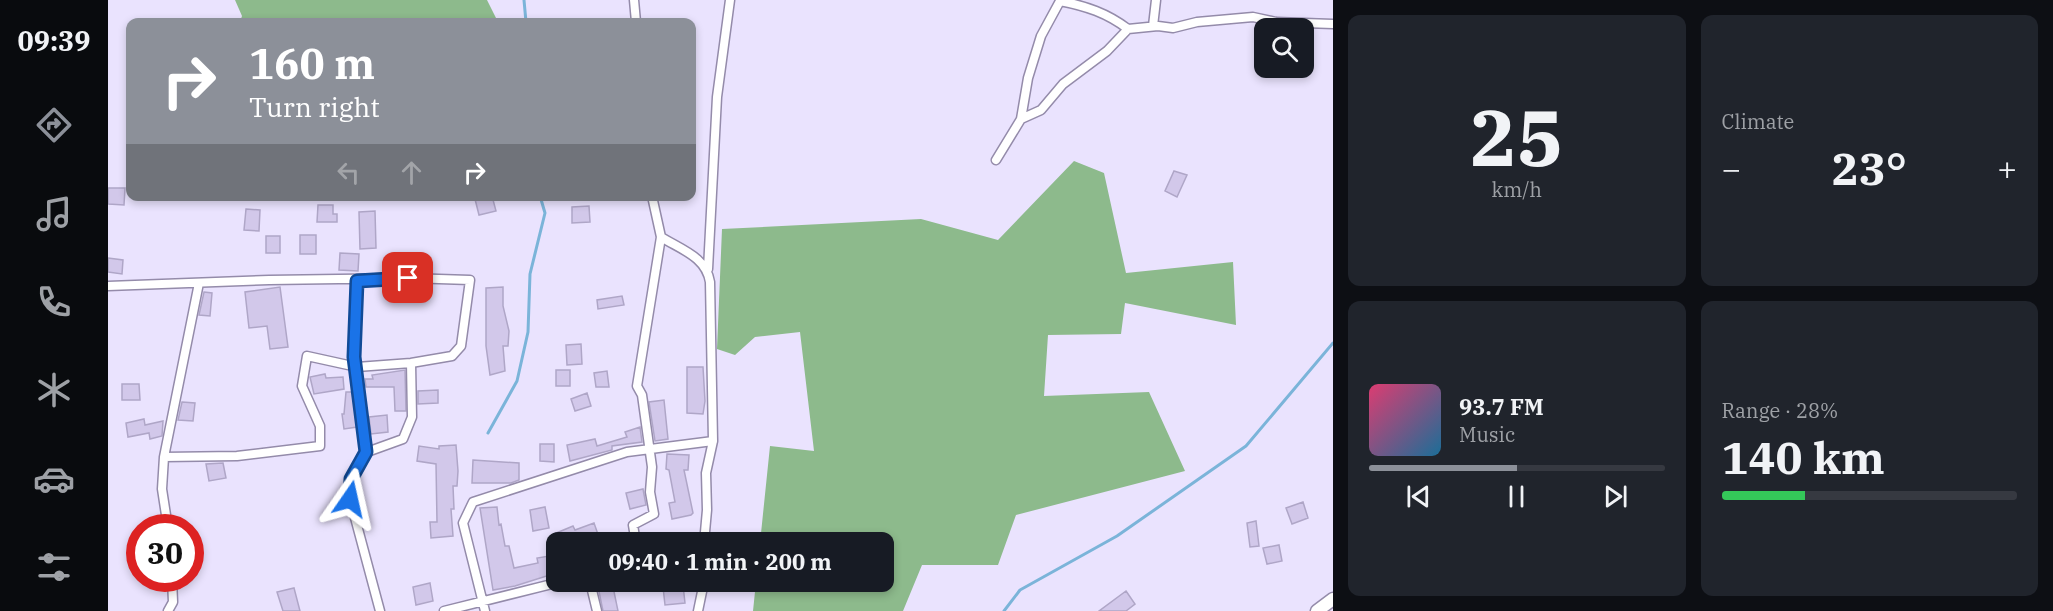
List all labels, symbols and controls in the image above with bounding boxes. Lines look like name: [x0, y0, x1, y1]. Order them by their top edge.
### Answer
map controls: [1254, 18, 1314, 78]
button: search: [1254, 18, 1314, 78]
text: 09:39: [18, 23, 90, 58]
text: 160 m: [249, 36, 375, 91]
icon: right: [150, 42, 228, 120]
text: 25: [1470, 86, 1564, 187]
text: Turn right: [249, 89, 380, 124]
icon: directions: [33, 104, 75, 146]
text: Climate: [1722, 108, 1794, 135]
text: 23°: [1832, 139, 1907, 197]
text: −: [1722, 147, 1741, 190]
text: +: [1997, 147, 2017, 190]
icon: left: [332, 156, 365, 189]
icon: ahead: [395, 156, 428, 189]
icon: right: [458, 156, 491, 189]
text: km/h: [1491, 176, 1542, 203]
icon: music: [33, 193, 75, 235]
pin: [382, 252, 433, 303]
icon: arrive: [391, 261, 424, 294]
icon: phone: [33, 281, 75, 323]
icon: climate: [33, 369, 75, 411]
text: 93.7 FM: [1459, 392, 1544, 421]
text: Range · 28%: [1722, 397, 1838, 424]
text: Music: [1459, 421, 1515, 448]
text: 140 km: [1722, 428, 1885, 486]
icon: car: [33, 458, 75, 500]
position arrow: [318, 467, 382, 531]
icon: previous: [1402, 480, 1435, 513]
icon: pause: [1500, 480, 1533, 513]
icon: next: [1599, 480, 1632, 513]
speed limit sign: 30: [126, 514, 204, 592]
icon: filters: [33, 546, 75, 588]
text: 09:40 · 1 min · 200 m: [608, 547, 832, 576]

